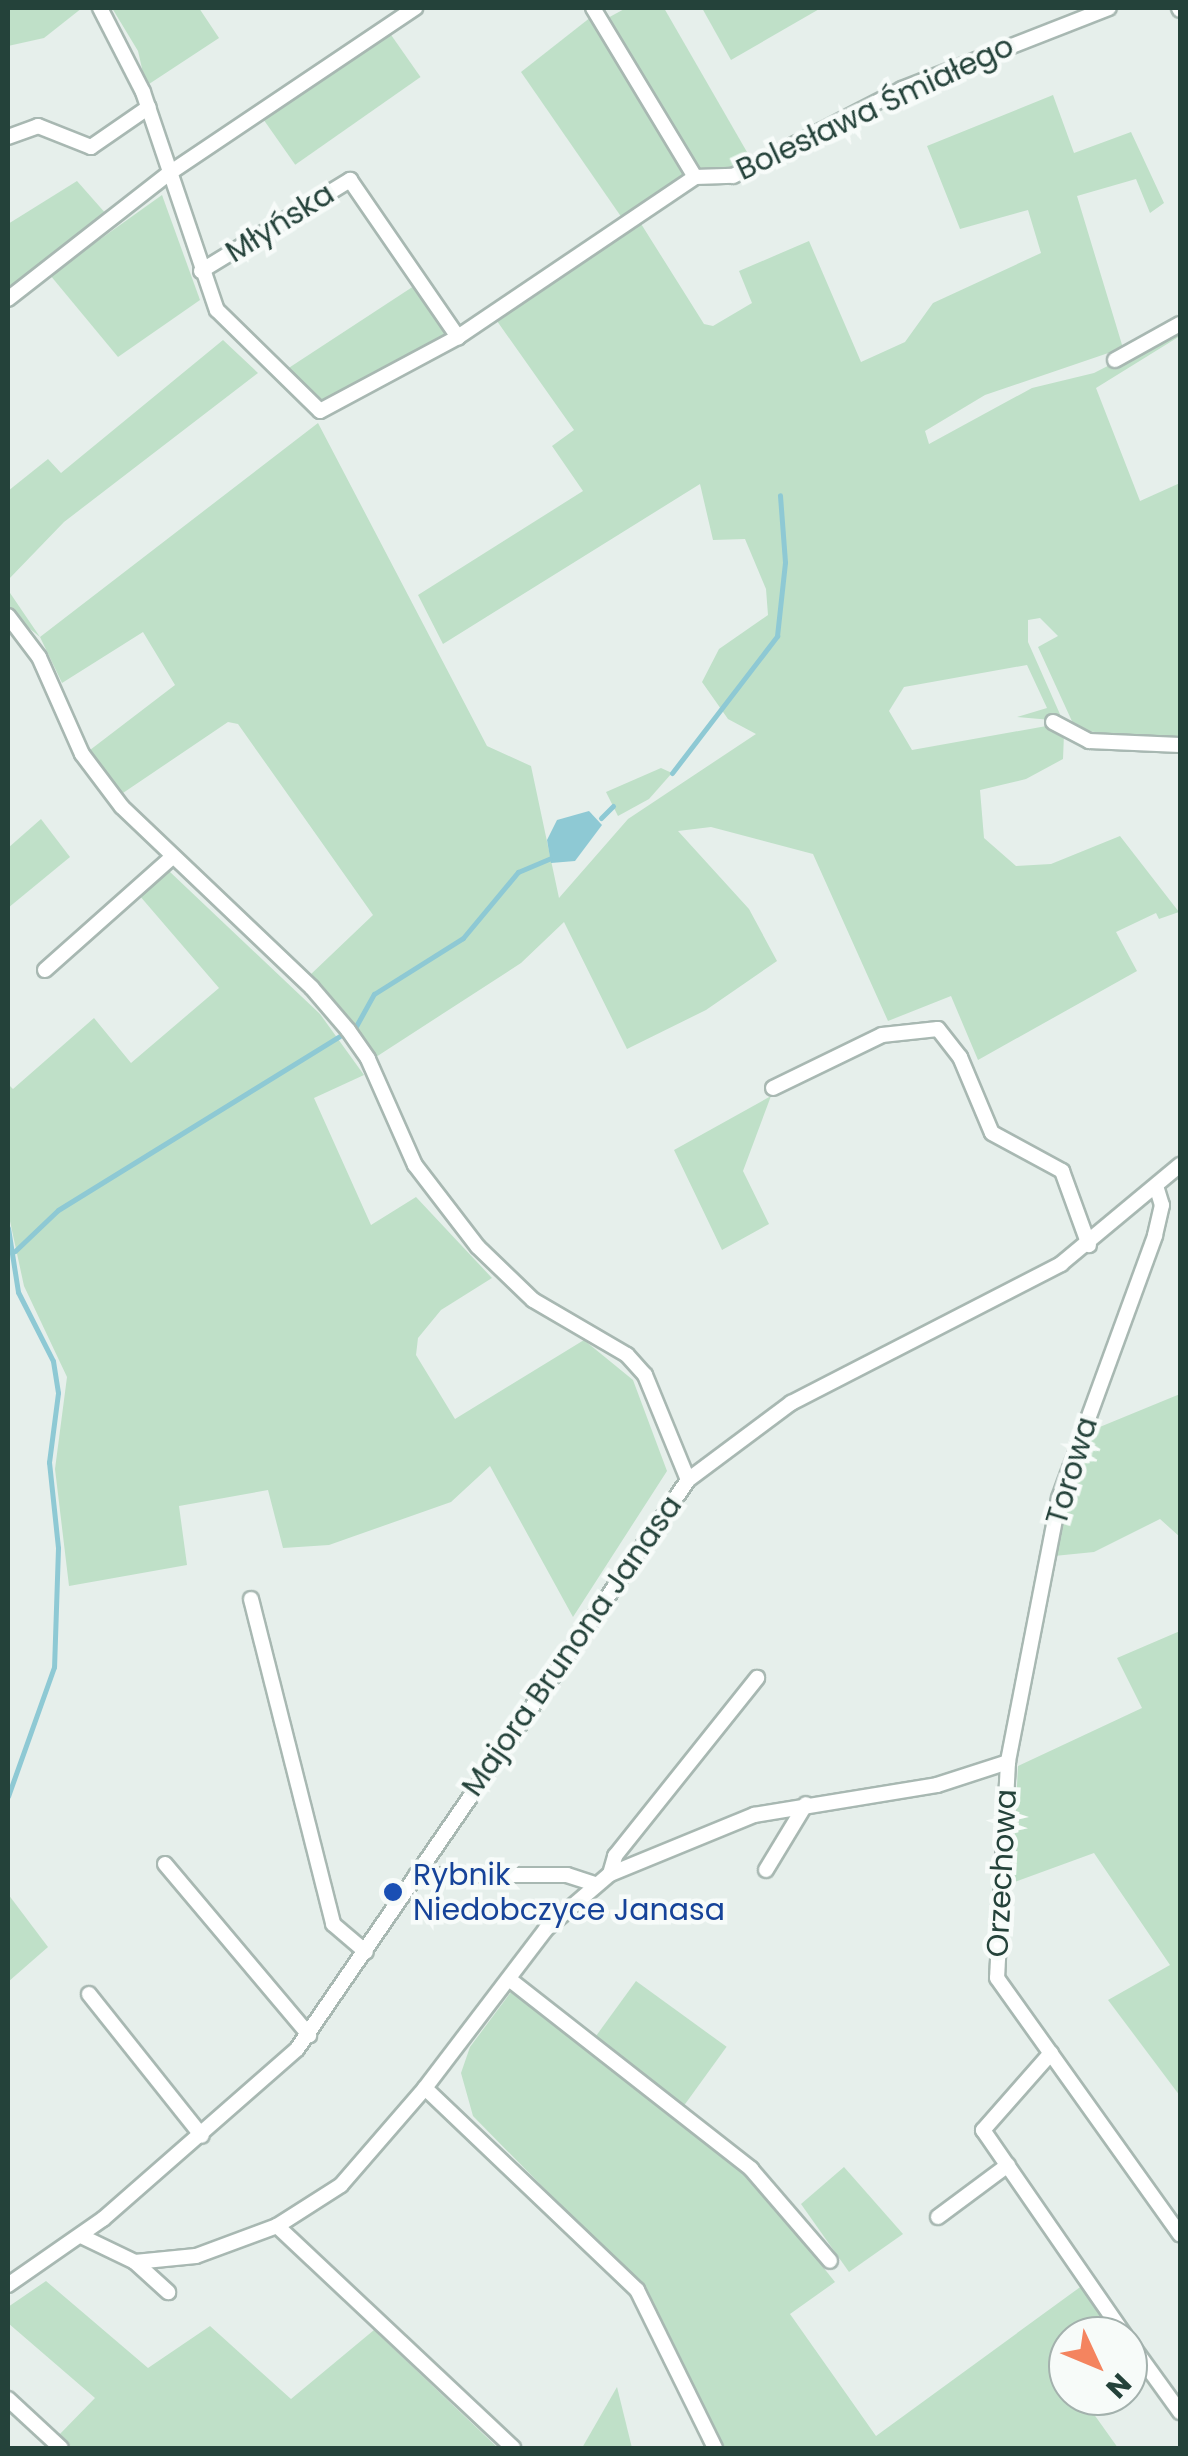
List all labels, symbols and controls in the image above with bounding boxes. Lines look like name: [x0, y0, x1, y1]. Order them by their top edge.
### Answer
street label: Bolesława Śmiałego: [731, 28, 1019, 188]
street label: Młyńska: [219, 176, 341, 270]
street label: Torowa: [1039, 1413, 1105, 1529]
street label: Majora Brunona Janasa: [454, 1489, 690, 1803]
street label: Orzechowa: [980, 1788, 1024, 1958]
place label: Rybnik Niedobczyce Janasa: [413, 1857, 725, 1928]
marker: Rybnik Niedobczyce Janasa: [382, 1881, 404, 1903]
north arrow: [1048, 2316, 1148, 2416]
text: N: [1097, 2365, 1140, 2407]

